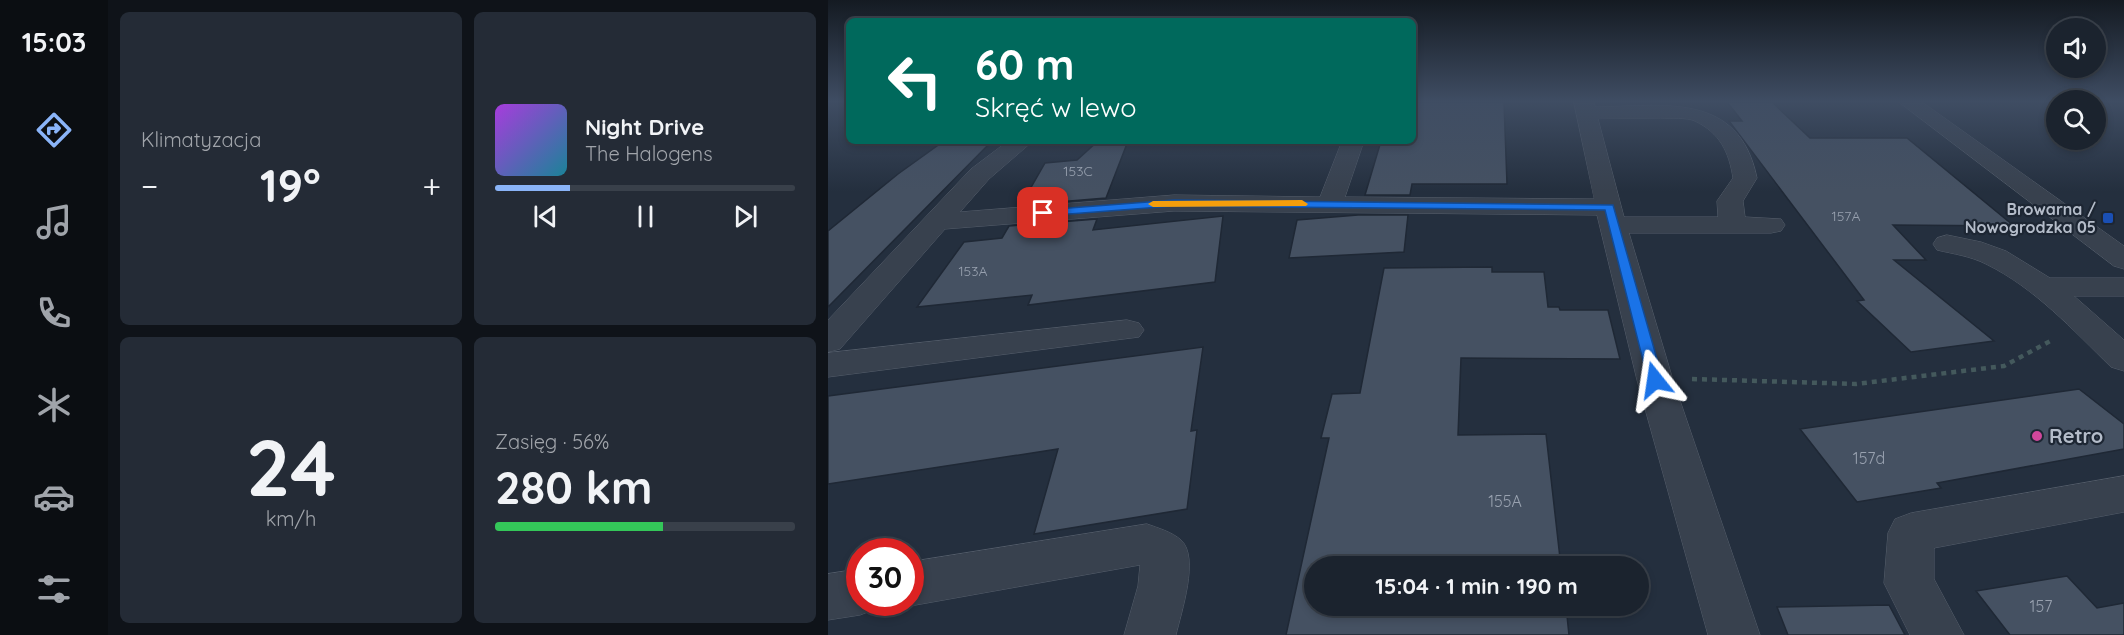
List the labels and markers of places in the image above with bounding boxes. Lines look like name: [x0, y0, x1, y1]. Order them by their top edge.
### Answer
pin: [1017, 187, 1068, 238]
place label: Browarna / Nowogrodzka 05: [1965, 199, 2096, 237]
marker: Browarna / Nowogrodzka 05: [2101, 211, 2115, 225]
place label: Retro: [2049, 423, 2103, 448]
marker: Retro: [2030, 429, 2044, 443]

